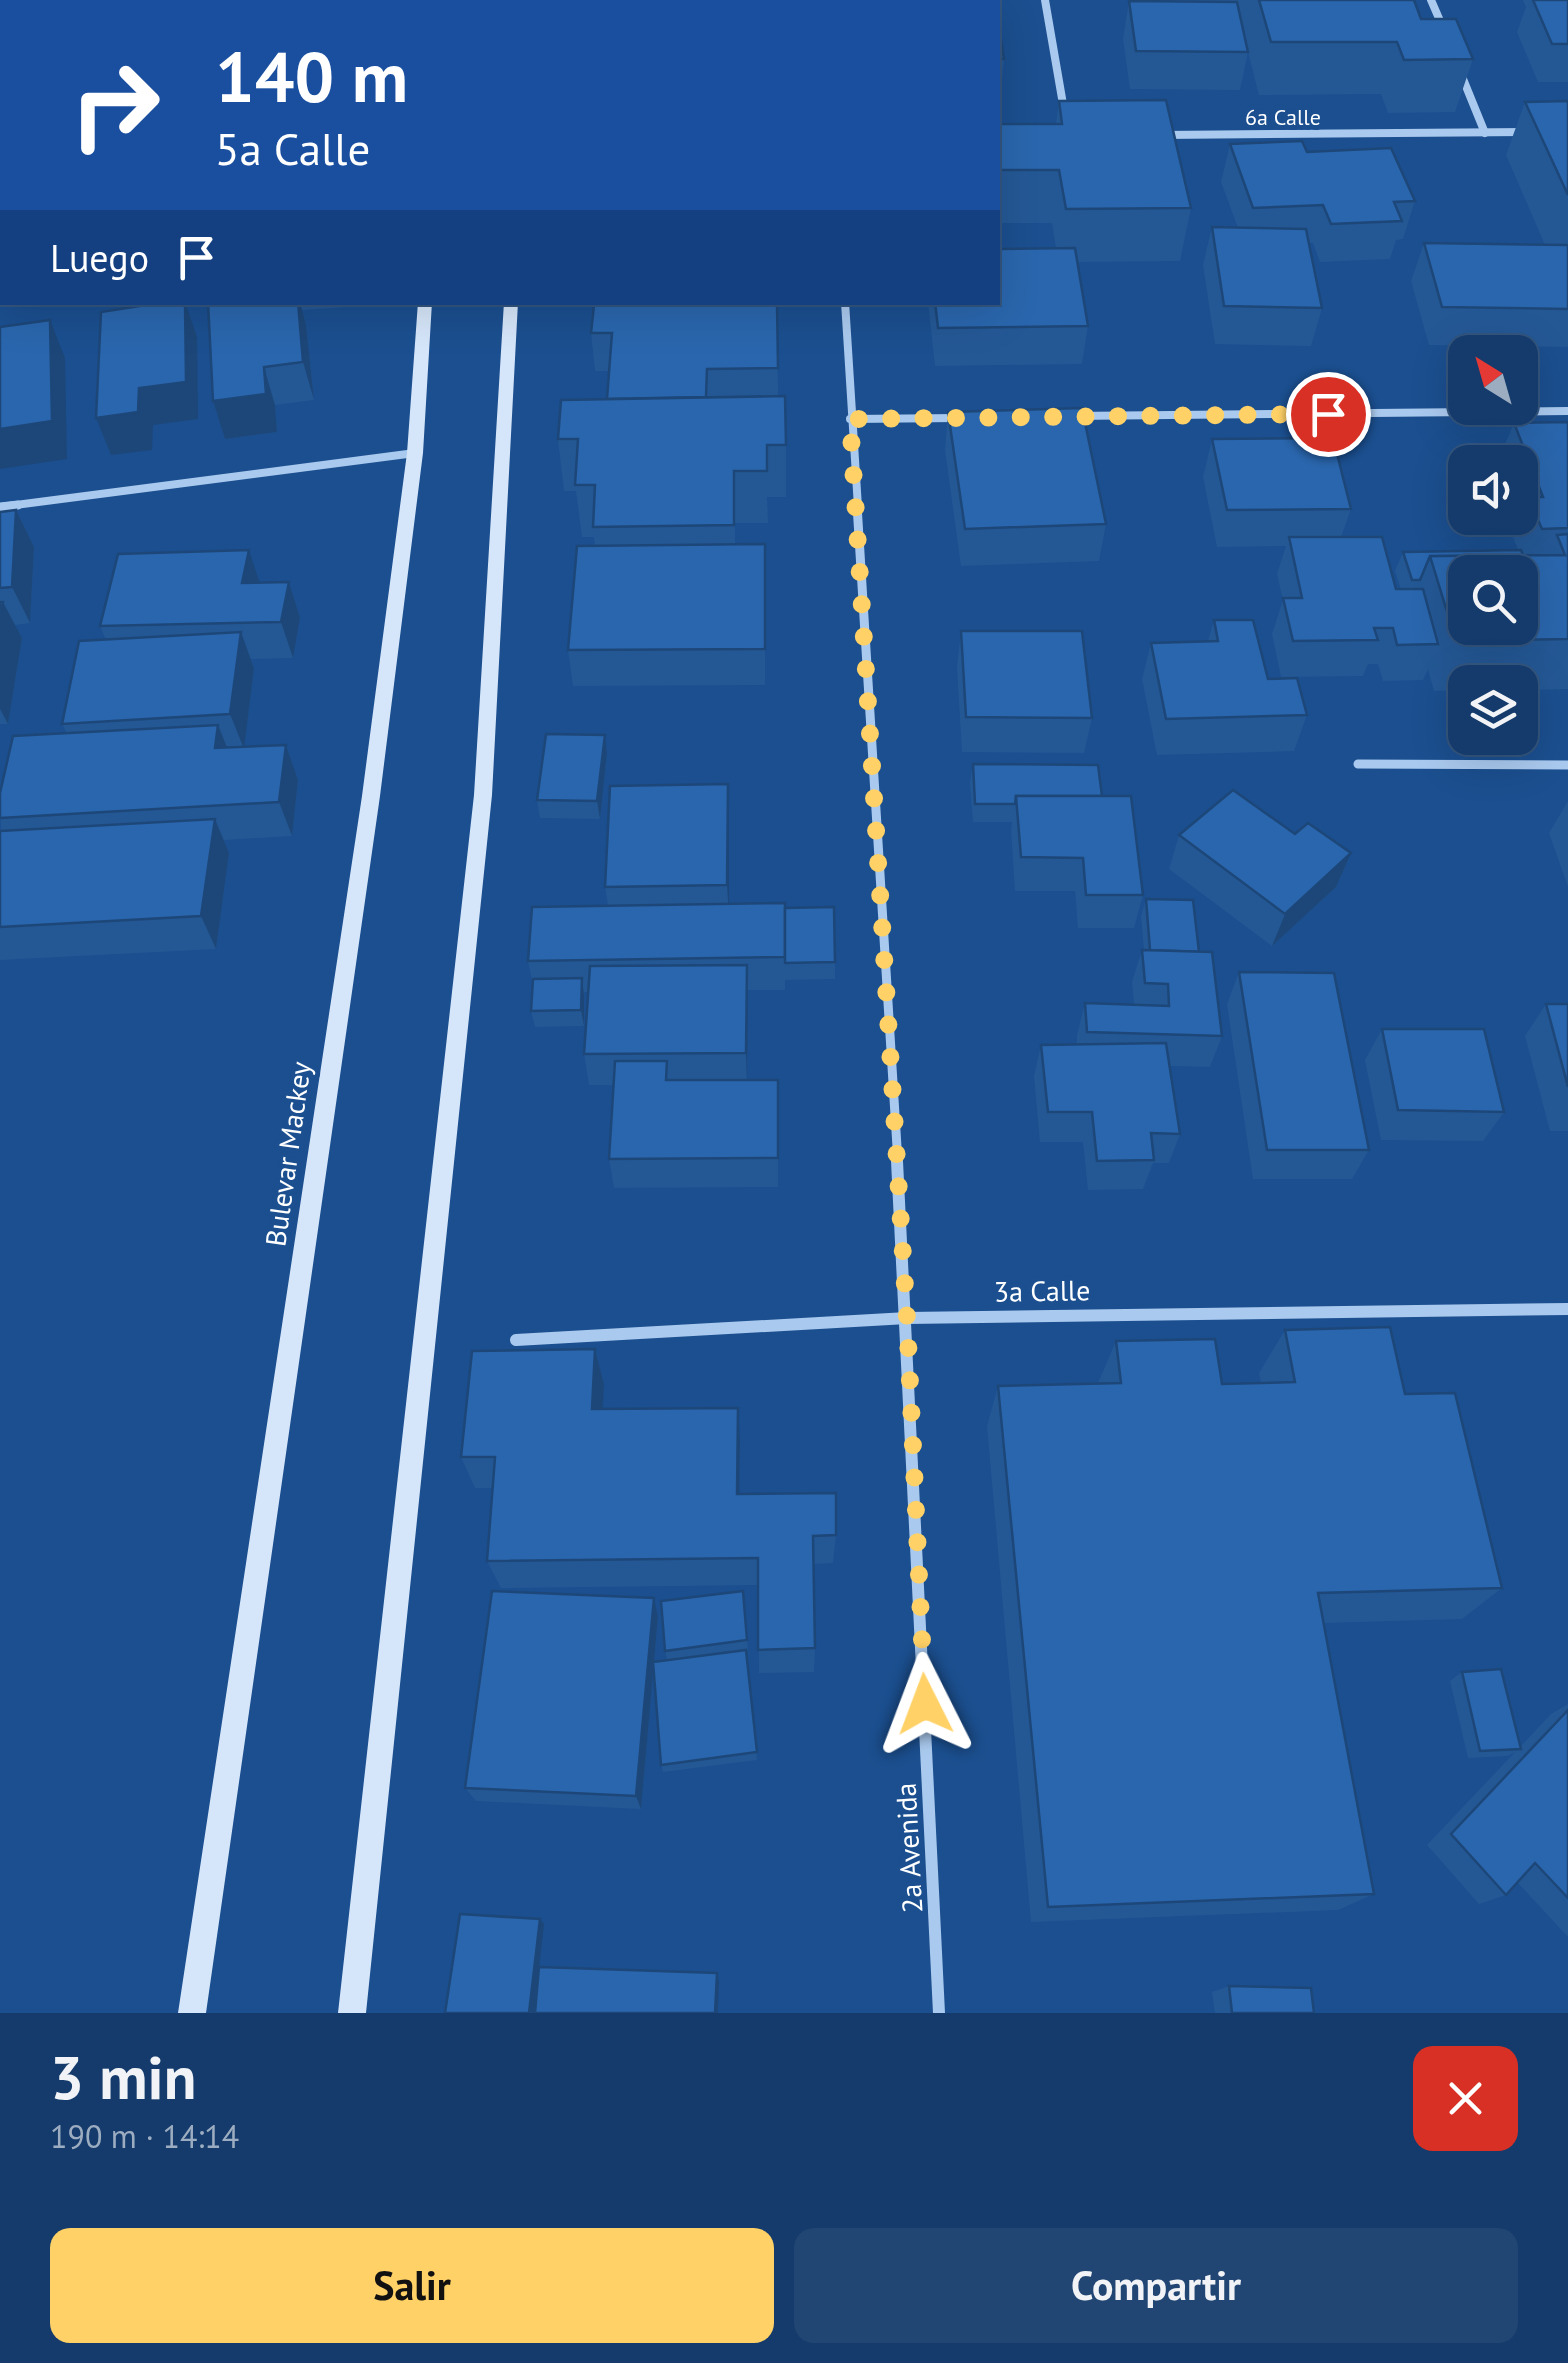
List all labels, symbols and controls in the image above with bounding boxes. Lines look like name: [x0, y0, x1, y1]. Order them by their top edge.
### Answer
text: 140 m: [215, 31, 408, 121]
icon: right: [50, 40, 180, 170]
street label: 6a Calle: [1245, 103, 1321, 131]
text: 5a Calle: [215, 119, 370, 177]
icon: arrive: [169, 230, 224, 285]
text: Luego: [50, 233, 149, 282]
north arrow: [1448, 335, 1538, 425]
map controls: [1448, 335, 1538, 755]
pin: [1286, 372, 1371, 457]
icon: arrive: [1301, 387, 1356, 442]
button: sound: [1448, 445, 1538, 535]
button: search: [1448, 555, 1538, 645]
button: layers: [1448, 665, 1538, 755]
street label: Bulevar Mackey: [256, 1059, 319, 1249]
street label: 3a Calle: [993, 1271, 1091, 1310]
position arrow: [873, 1652, 977, 1756]
street label: 2a Avenida: [887, 1782, 930, 1914]
text: 3 min: [50, 2038, 196, 2116]
button: close: [1413, 2046, 1518, 2151]
text: 190 m · 14:14: [50, 2115, 239, 2157]
button: Salir: [50, 2228, 774, 2343]
button: Compartir: [794, 2228, 1518, 2343]

